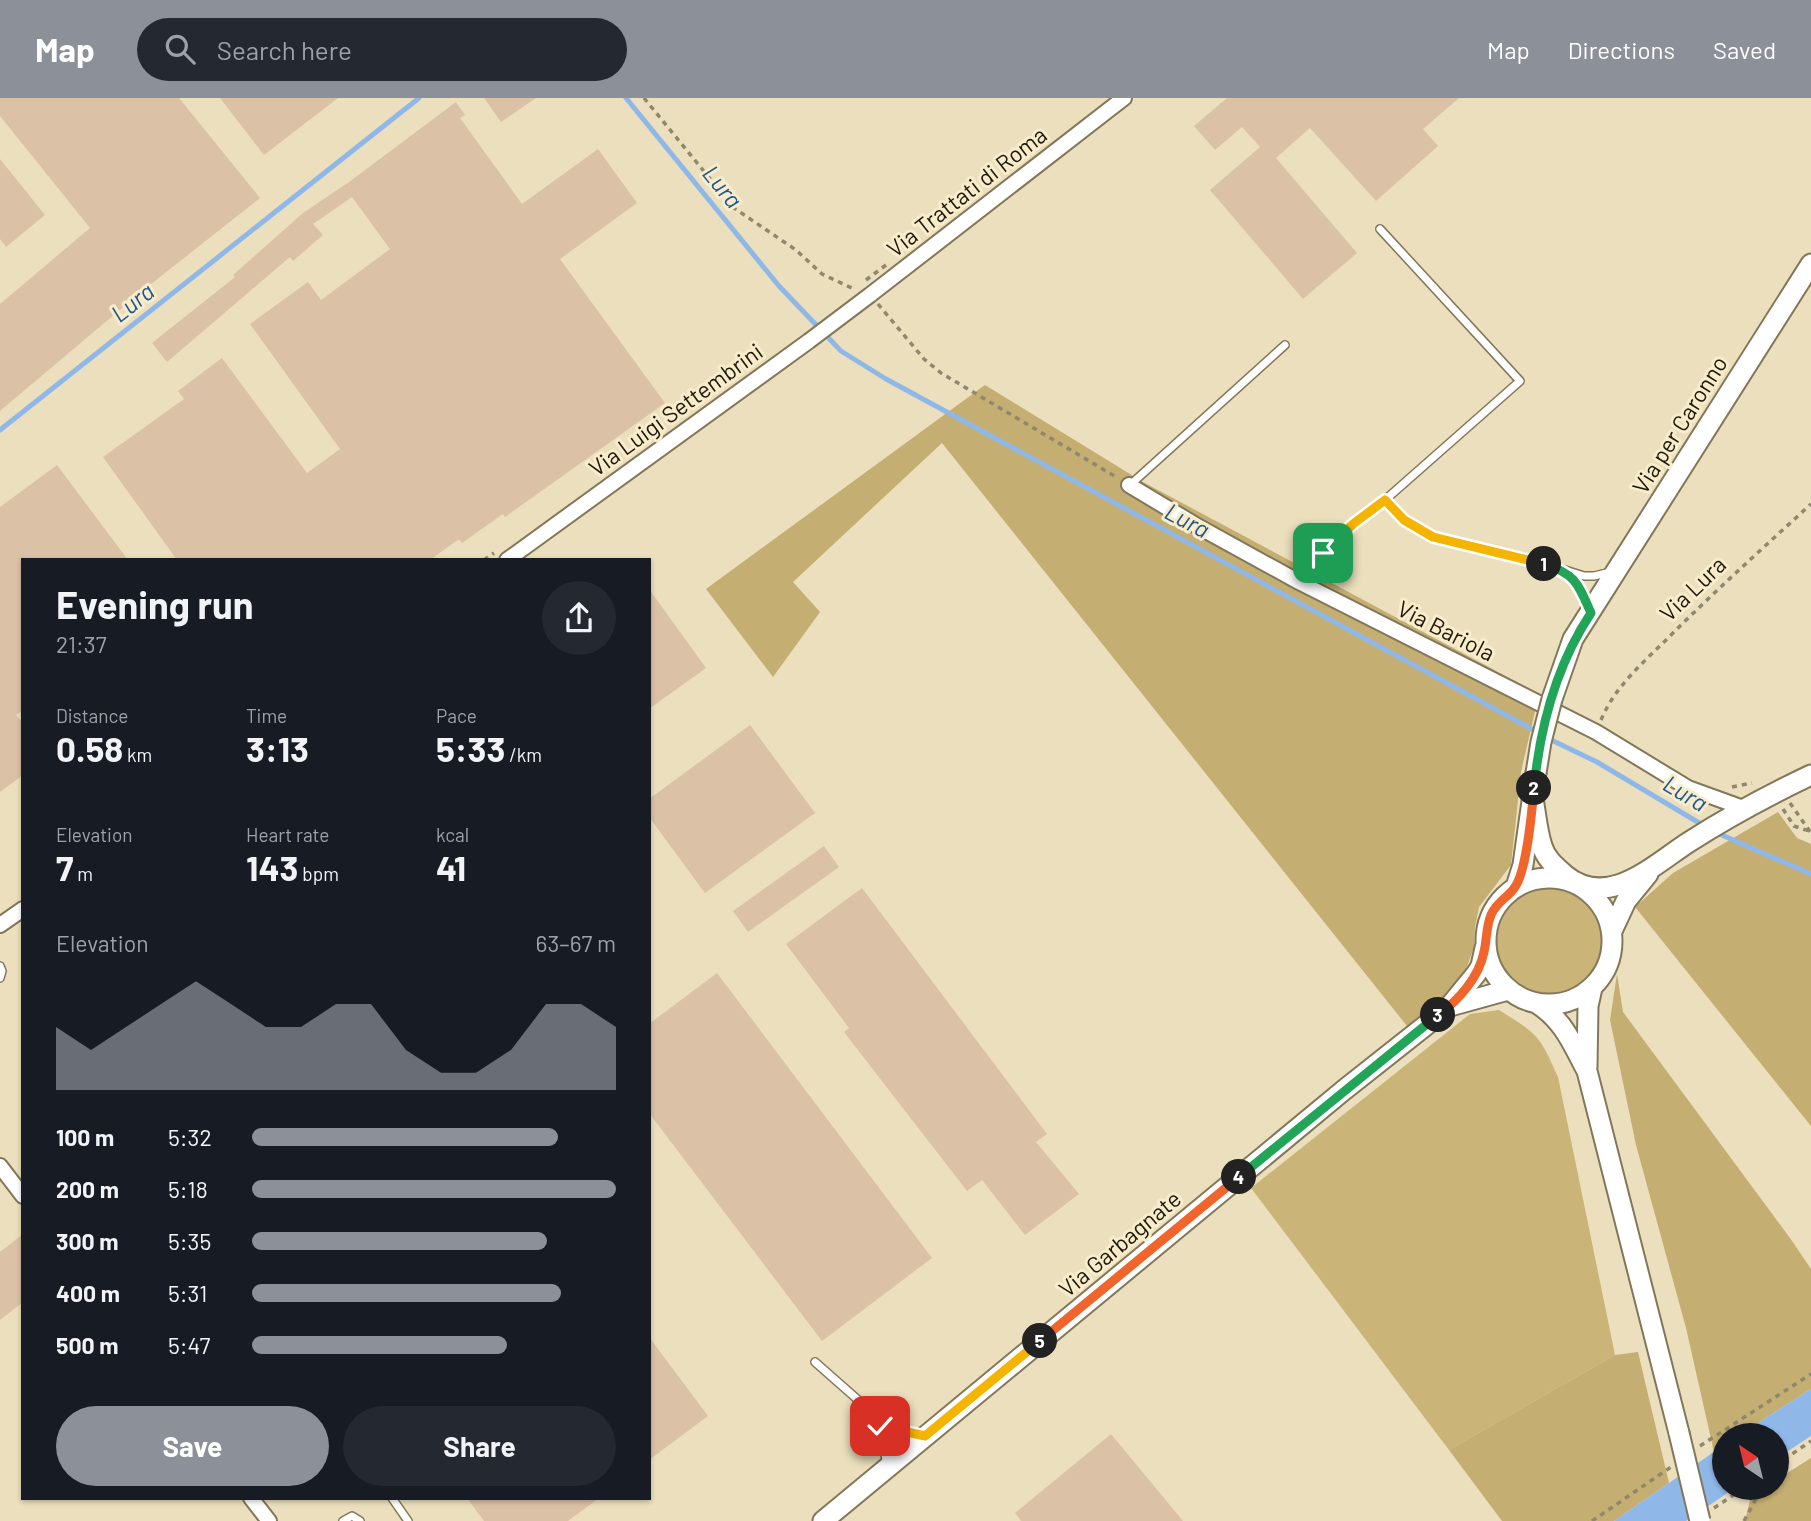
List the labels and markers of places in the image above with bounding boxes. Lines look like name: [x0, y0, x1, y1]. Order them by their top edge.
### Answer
pin: [1293, 523, 1353, 583]
pin: 1: [1526, 546, 1562, 582]
pin: 2: [1516, 770, 1552, 806]
pin: 3: [1420, 998, 1456, 1032]
pin: 4: [1222, 1160, 1256, 1194]
pin: 5: [1023, 1324, 1058, 1358]
pin: [850, 1396, 910, 1456]

